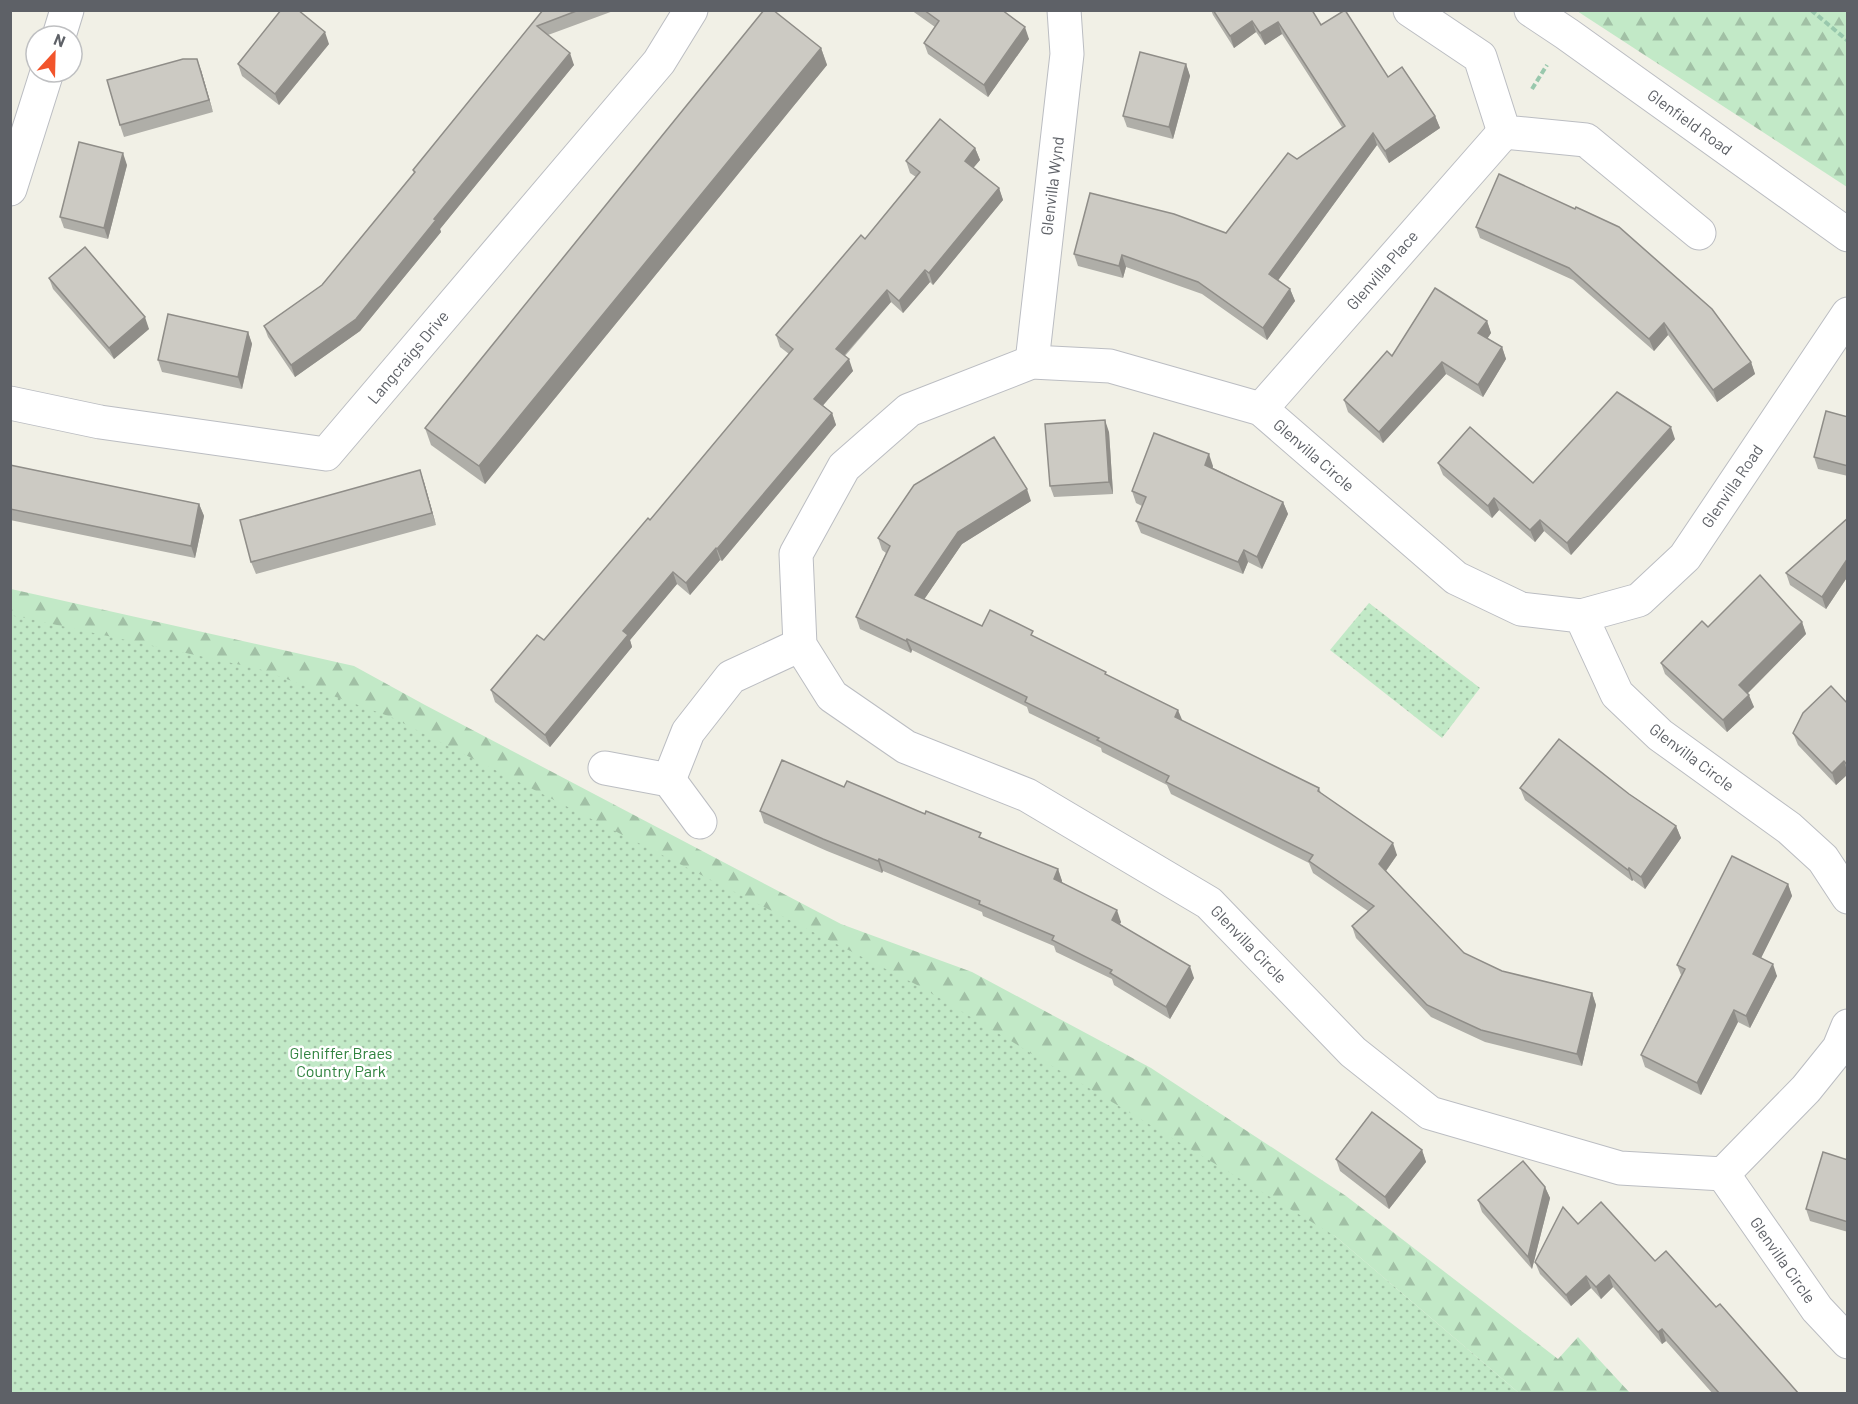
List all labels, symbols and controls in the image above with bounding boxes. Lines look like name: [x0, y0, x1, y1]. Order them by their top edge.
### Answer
north arrow: [24, 24, 84, 84]
text: N: [51, 29, 68, 50]
street label: Glenfield Road: [1644, 85, 1736, 159]
street label: Glenvilla Wynd: [1036, 135, 1067, 236]
street label: Glenvilla Place: [1342, 226, 1421, 313]
street label: Langcraigs Drive: [363, 306, 452, 407]
street label: Glenvilla Circle: [1270, 414, 1359, 495]
street label: Glenvilla Road: [1697, 440, 1766, 531]
street label: Glenvilla Circle: [1646, 719, 1738, 795]
street label: Glenvilla Circle: [1207, 901, 1291, 987]
park label: Gleniffer Braes Country Park: [290, 1043, 393, 1080]
street label: Glenvilla Circle: [1747, 1213, 1820, 1307]

